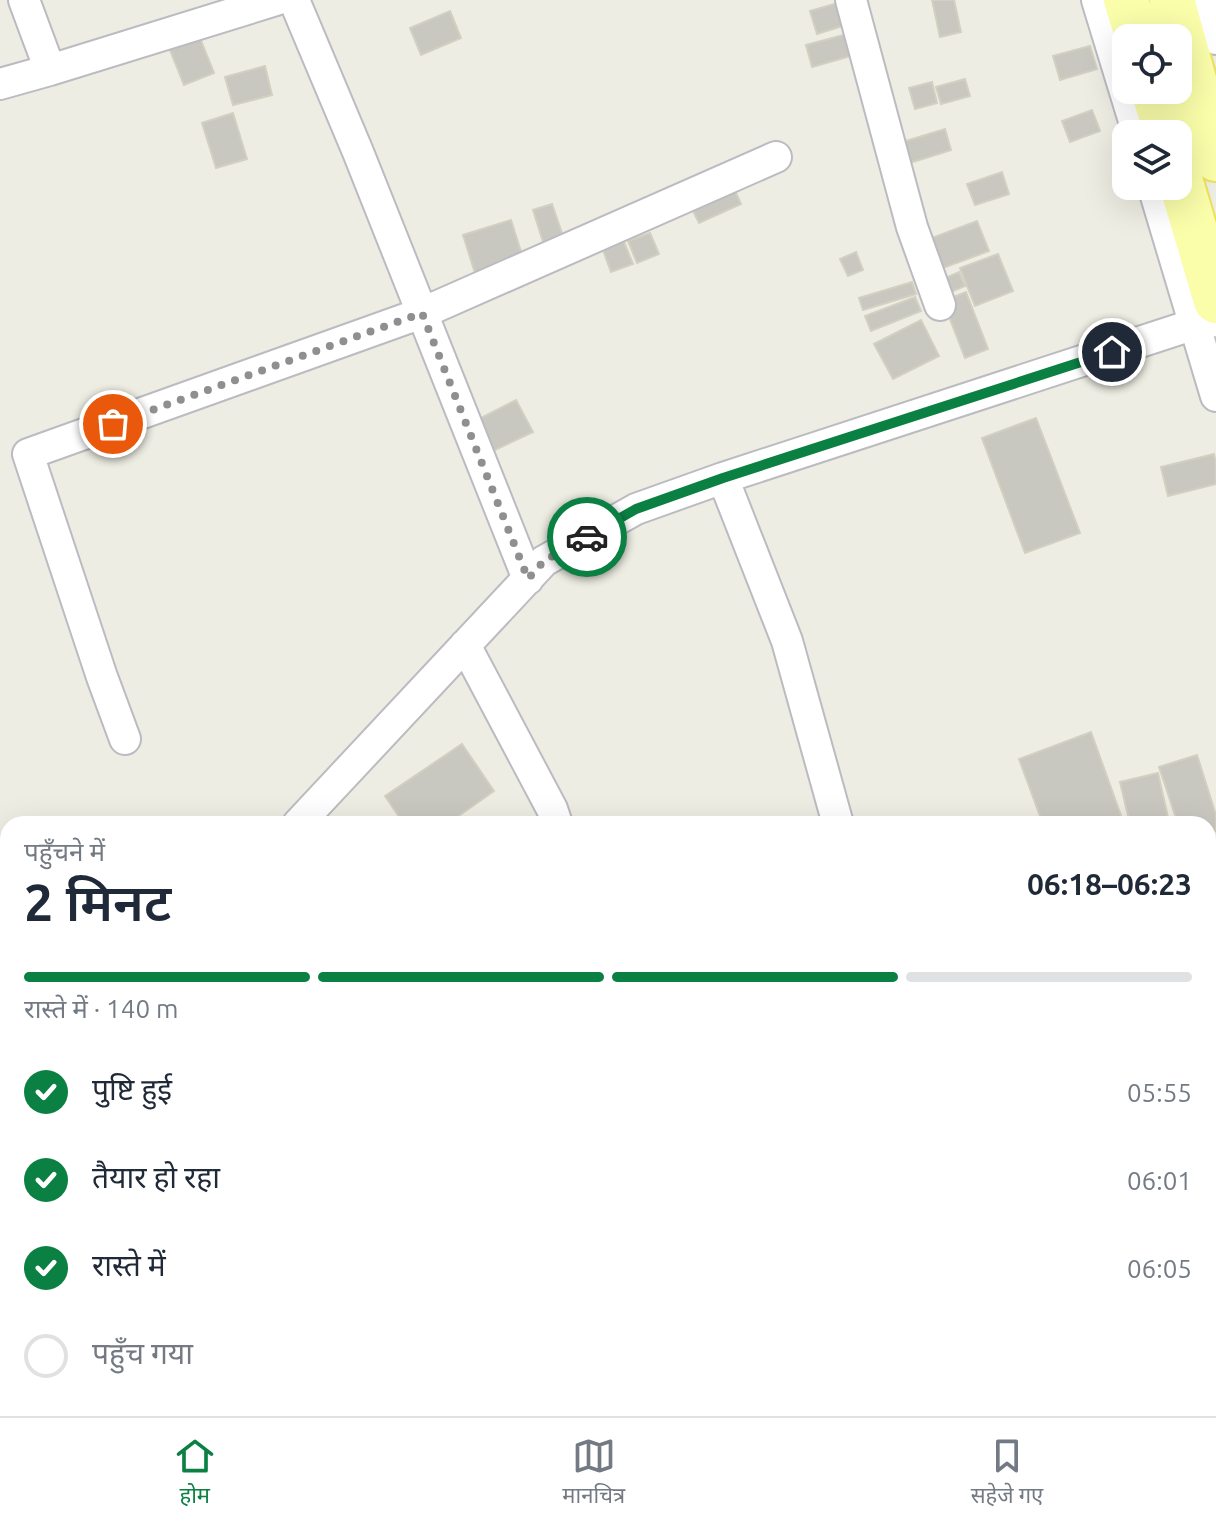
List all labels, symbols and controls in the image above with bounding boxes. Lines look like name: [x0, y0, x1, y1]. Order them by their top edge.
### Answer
map controls: [1112, 24, 1192, 200]
button: locate: [1112, 24, 1192, 104]
button: layers: [1112, 120, 1192, 200]
pin: [1078, 318, 1146, 386]
icon: home: [1090, 330, 1134, 374]
pin: [79, 390, 147, 458]
icon: bag: [91, 402, 135, 446]
courier: [547, 497, 627, 577]
icon: car: [565, 515, 609, 559]
text: पहुँचने में: [24, 837, 105, 866]
text: 06:18–06:23: [1027, 867, 1192, 901]
text: 2 मिनट: [24, 873, 171, 931]
text: रास्ते में · 140 m: [24, 994, 179, 1023]
icon: check: [24, 1070, 68, 1114]
text: पुष्टि हुई: [92, 1072, 172, 1106]
text: 05:55: [1127, 1078, 1192, 1107]
icon: check: [24, 1158, 68, 1202]
text: तैयार हो रहा: [92, 1160, 220, 1194]
text: 06:01: [1127, 1166, 1192, 1195]
icon: check: [24, 1246, 68, 1290]
text: रास्ते में: [92, 1248, 166, 1282]
text: 06:05: [1127, 1254, 1192, 1283]
text: पहुँच गया: [92, 1336, 193, 1370]
tab: होम: [173, 1434, 217, 1512]
tab: मानचित्र: [562, 1434, 625, 1512]
tab: सहेजे गए: [971, 1434, 1043, 1512]

